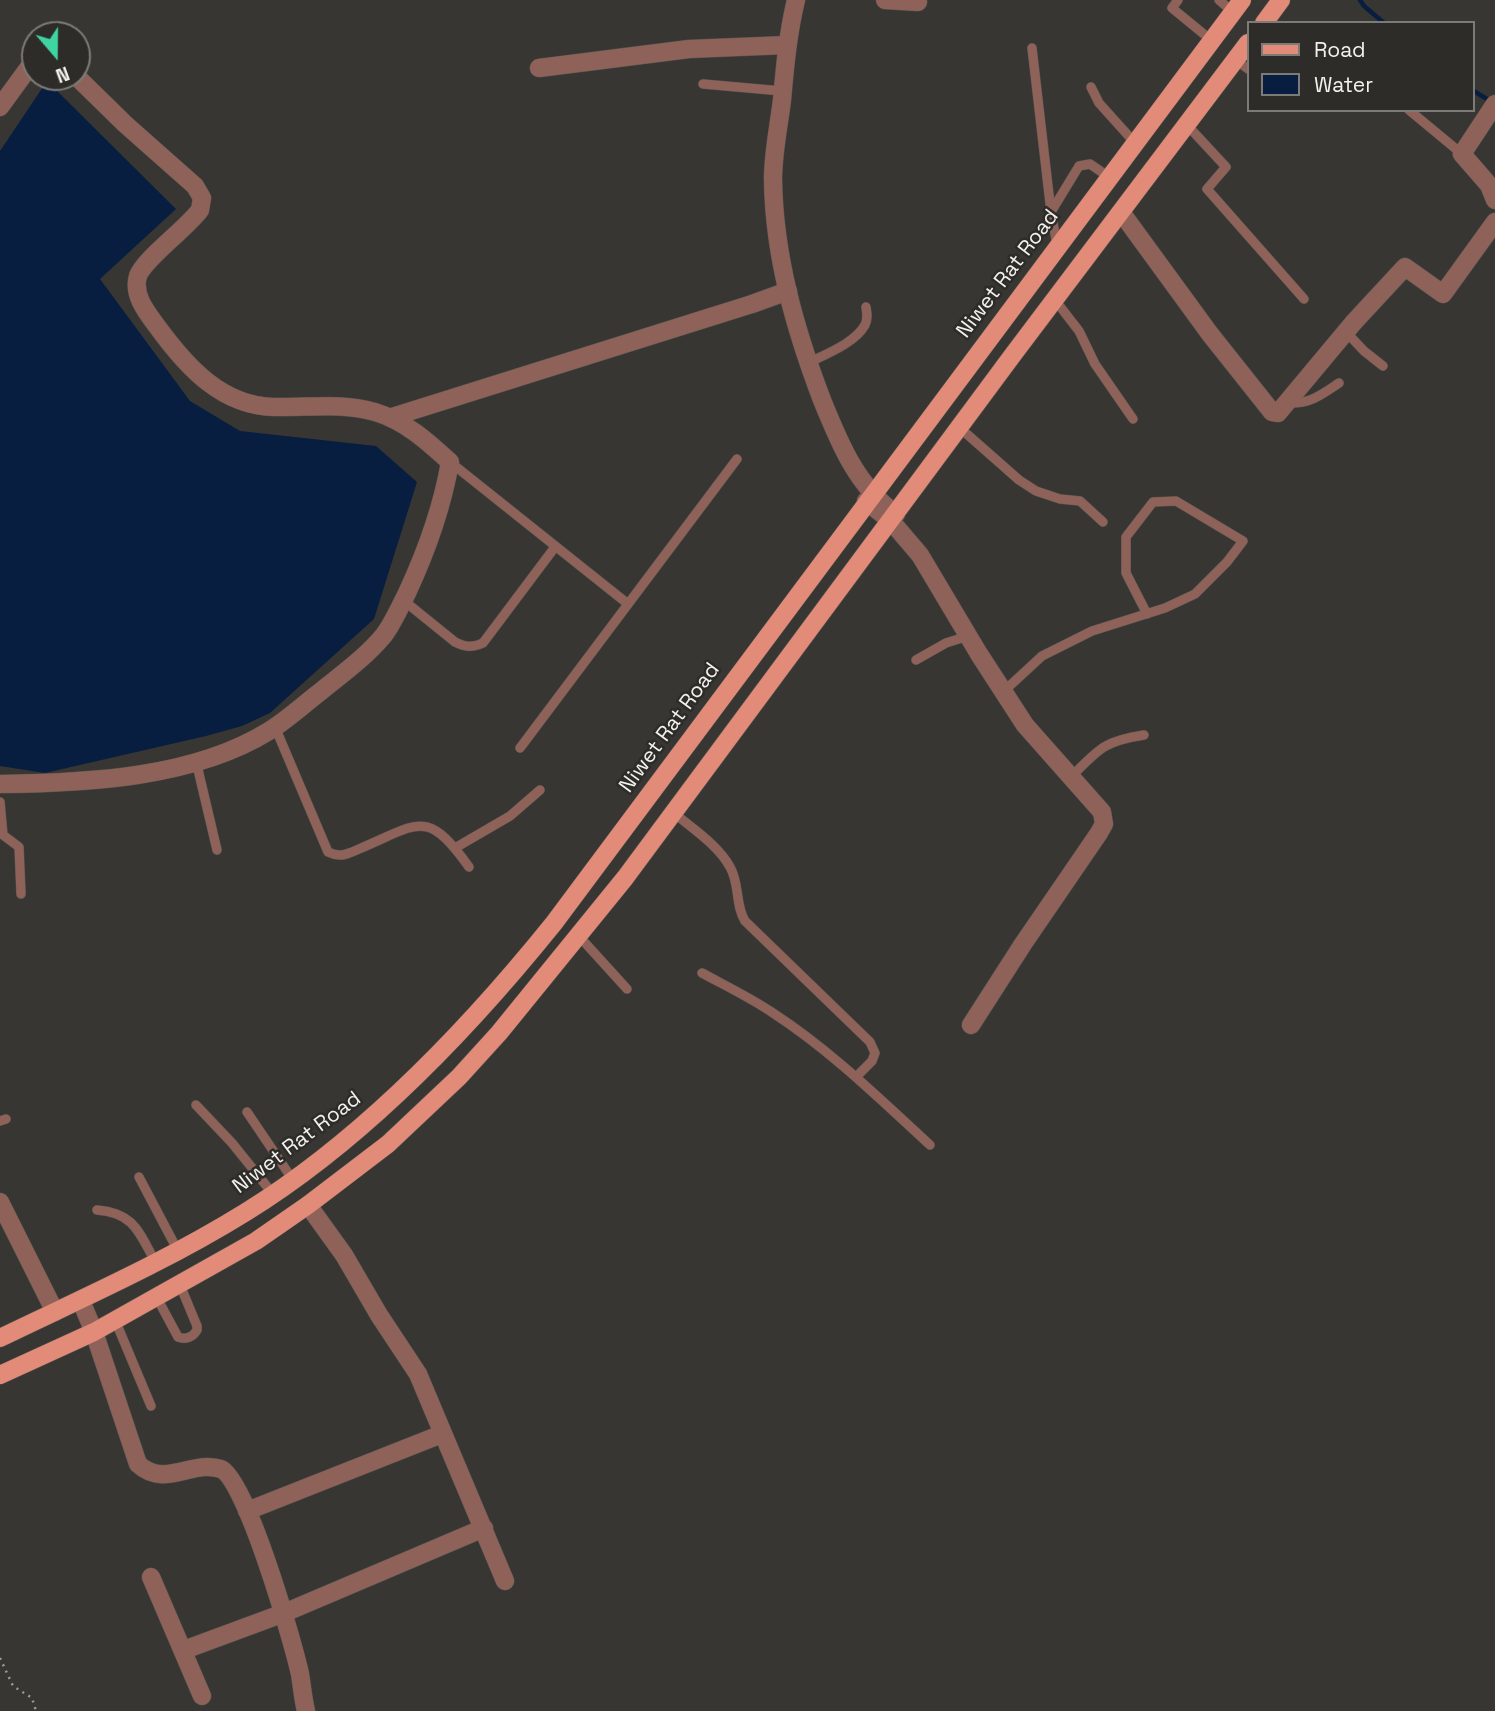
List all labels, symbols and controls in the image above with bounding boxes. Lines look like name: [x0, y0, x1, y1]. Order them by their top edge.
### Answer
north arrow: [21, 21, 91, 91]
legend: [1246, 21, 1474, 112]
text: Road: [1314, 36, 1366, 63]
text: N: [52, 60, 73, 88]
text: Water: [1314, 71, 1373, 98]
street label: Niwet Rat Road: [952, 205, 1064, 343]
street label: Niwet Rat Road: [615, 658, 725, 798]
street label: Niwet Rat Road: [228, 1087, 366, 1199]

